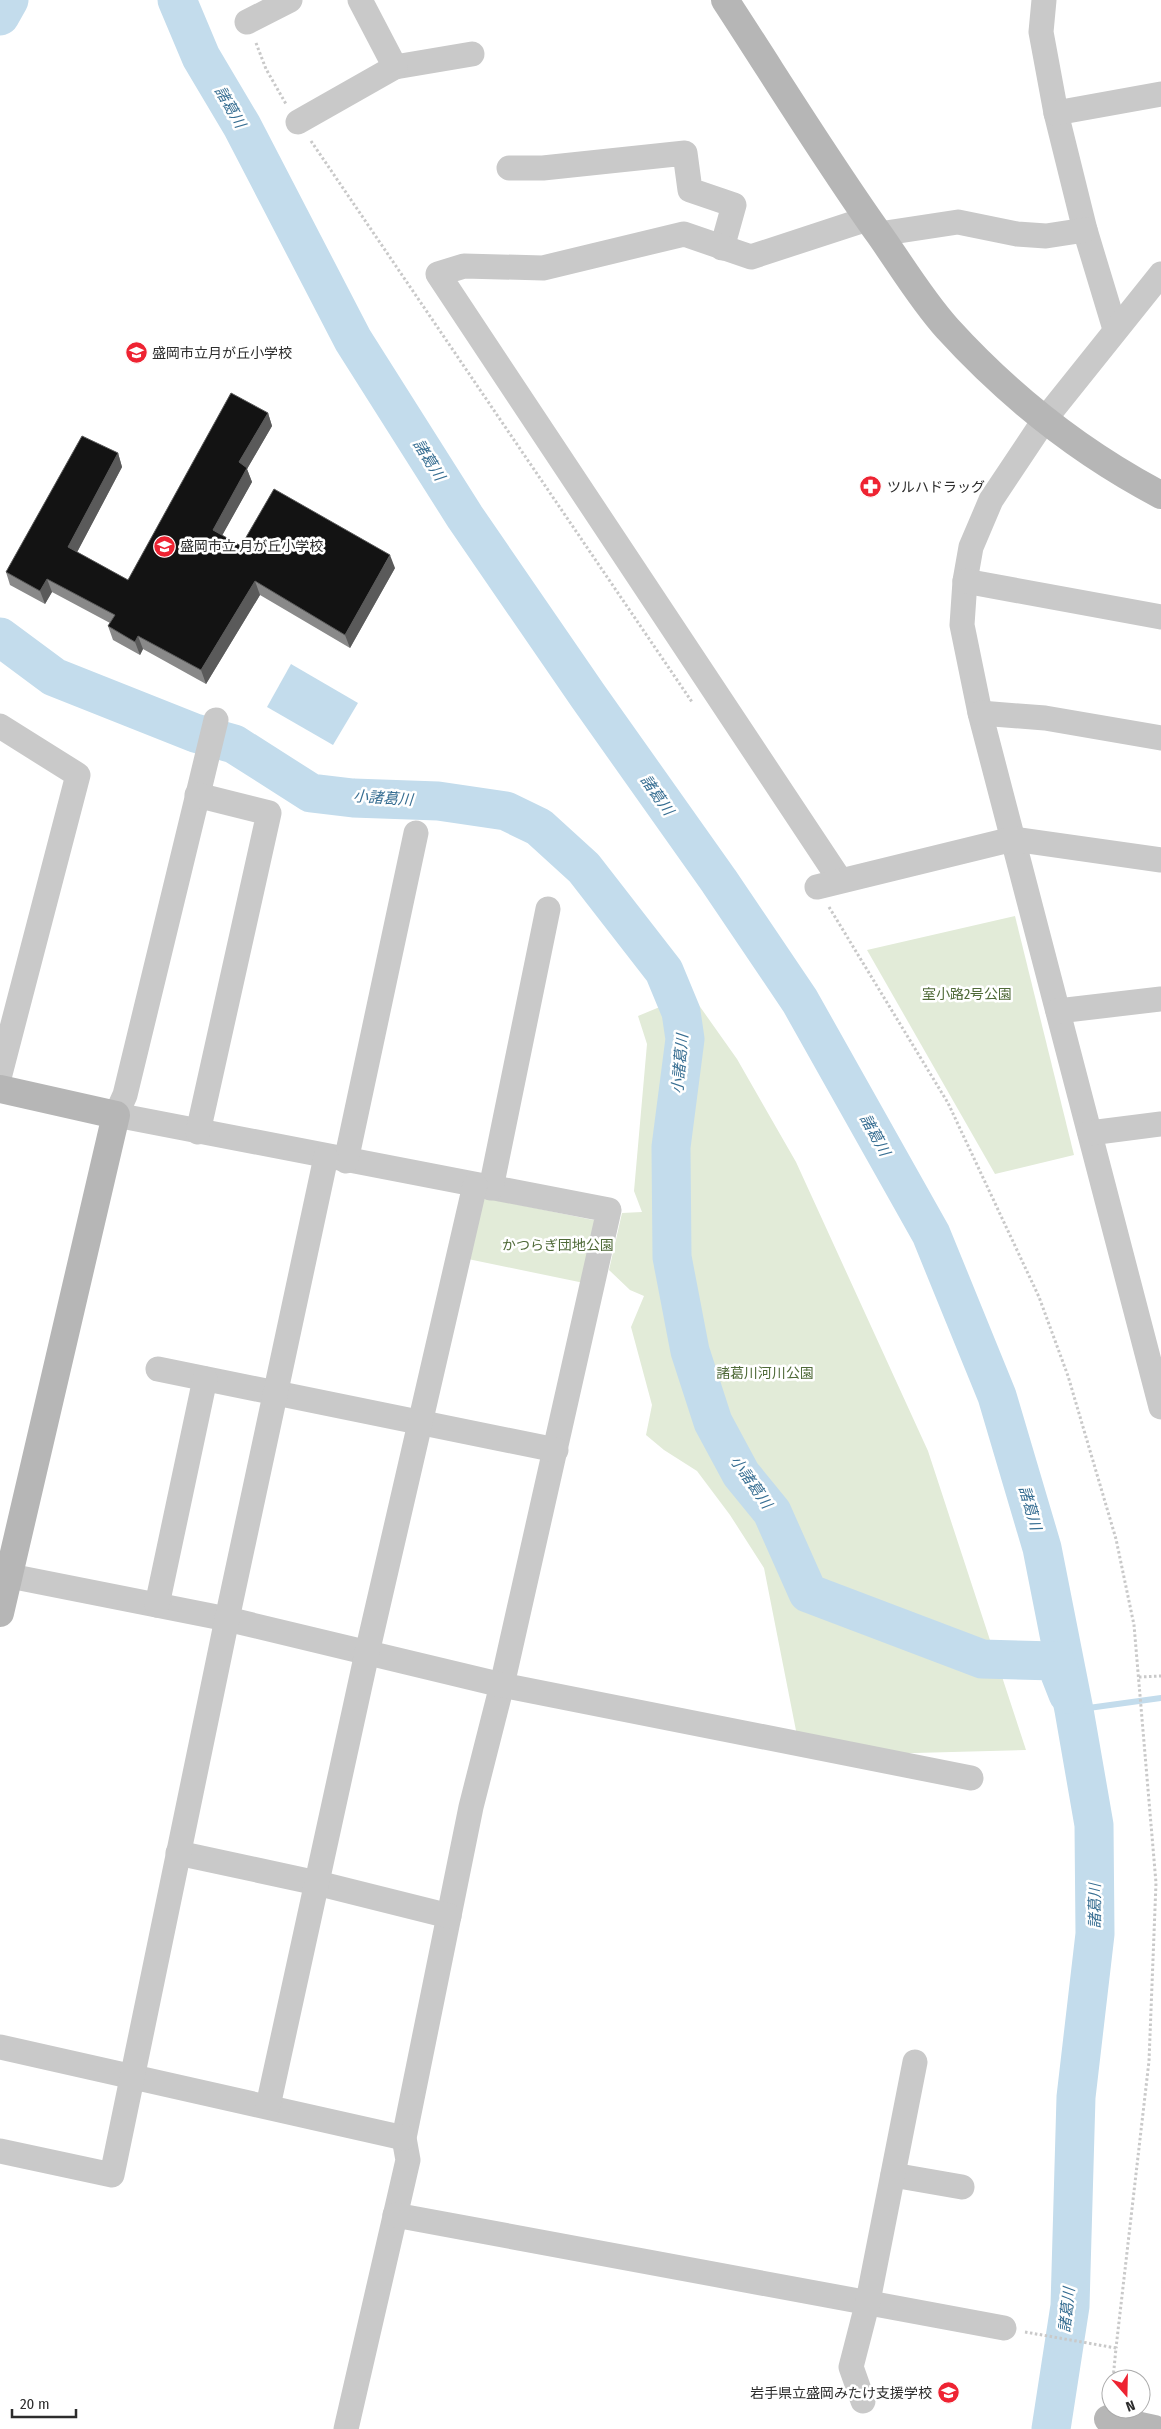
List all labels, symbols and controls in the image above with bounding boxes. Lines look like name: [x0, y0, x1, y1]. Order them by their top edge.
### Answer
water label: 諸葛川: [211, 83, 250, 133]
school or university icon: 盛岡市立月が丘小学校: [124, 341, 148, 365]
place label: 盛岡市立月が丘小学校: [152, 345, 292, 362]
water label: 諸葛川: [409, 436, 450, 486]
pharmacy icon: ツルハドラッグ: [859, 475, 883, 499]
place label: ツルハドラッグ: [887, 479, 985, 496]
school or university icon: 盛岡市立 月が丘小学校: [152, 534, 176, 558]
place label: 盛岡市立 月が丘小学校: [180, 538, 323, 555]
water label: 諸葛川: [637, 771, 678, 820]
water label: 小諸葛川: [352, 787, 416, 809]
park label: 室小路2号公園: [922, 986, 1012, 1003]
water label: 小諸葛川: [668, 1031, 692, 1095]
water label: 諸葛川: [856, 1111, 895, 1161]
park label: かつらぎ団地公園: [502, 1237, 614, 1254]
park label: 諸葛川河川公園: [716, 1365, 814, 1382]
water label: 小諸葛川: [726, 1452, 777, 1513]
water label: 諸葛川: [1015, 1484, 1045, 1534]
water label: 諸葛川: [1086, 1882, 1104, 1929]
water label: 諸葛川: [1056, 2285, 1079, 2333]
north arrow: [1101, 2369, 1151, 2419]
school or university icon: 岩手県立盛岡みたけ支援学校: [936, 2381, 960, 2405]
place label: 岩手県立盛岡みたけ支援学校: [750, 2385, 932, 2402]
scale bar: [12, 2386, 76, 2418]
text: 20 m: [20, 2395, 50, 2413]
text: N: [1123, 2396, 1137, 2415]

